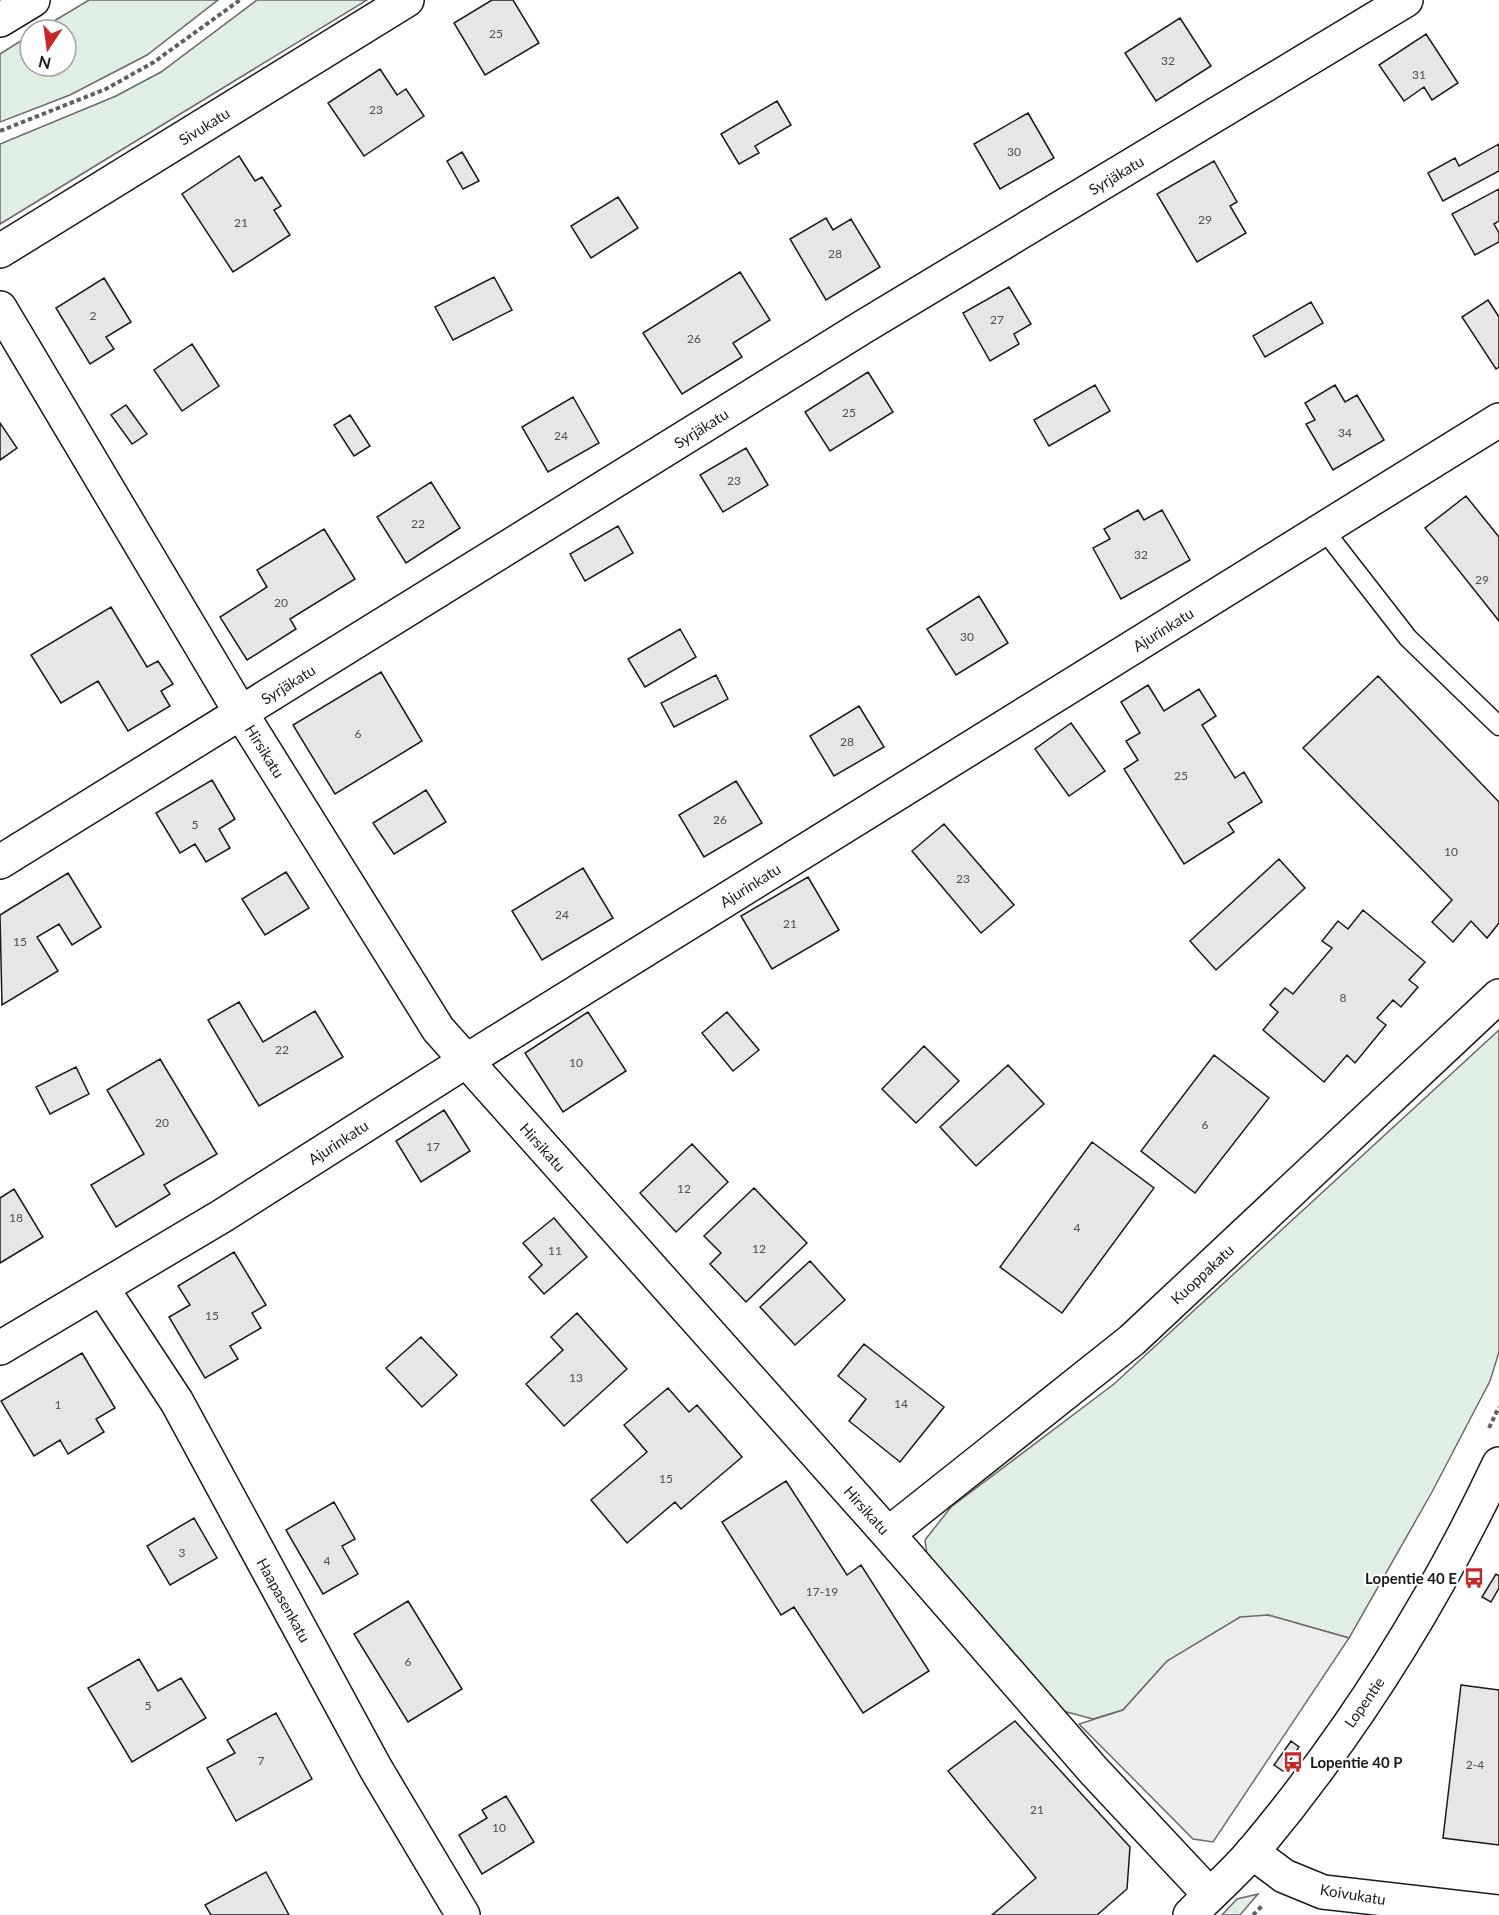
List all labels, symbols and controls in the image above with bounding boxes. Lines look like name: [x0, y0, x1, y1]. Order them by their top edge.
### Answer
north arrow: [18, 18, 78, 78]
house number: 25: [489, 26, 503, 41]
text: N: [36, 52, 53, 74]
house number: 32: [1161, 53, 1175, 68]
house number: 31: [1412, 67, 1426, 82]
house number: 23: [369, 102, 383, 117]
street label: Sivukatu: [175, 103, 233, 149]
house number: 30: [1007, 144, 1021, 159]
street label: Syrjäkatu: [1085, 152, 1147, 198]
house number: 29: [1198, 212, 1212, 227]
house number: 21: [234, 215, 248, 230]
house number: 28: [828, 246, 842, 261]
house number: 2: [90, 308, 97, 323]
house number: 27: [990, 312, 1004, 327]
house number: 26: [687, 331, 701, 346]
street label: Syrjäkatu: [670, 404, 732, 452]
house number: 25: [842, 405, 856, 420]
house number: 34: [1338, 425, 1352, 440]
house number: 24: [554, 428, 568, 443]
house number: 23: [727, 473, 741, 488]
house number: 22: [411, 516, 425, 531]
house number: 32: [1134, 547, 1148, 562]
house number: 29: [1475, 572, 1489, 587]
house number: 20: [274, 595, 288, 610]
street label: Ajurinkatu: [1129, 603, 1197, 655]
house number: 30: [960, 629, 974, 644]
street label: Syrjäkatu: [257, 660, 319, 708]
street label: Hirsikatu: [242, 721, 288, 781]
house number: 6: [355, 726, 362, 741]
house number: 28: [840, 734, 854, 749]
house number: 25: [1174, 768, 1188, 783]
house number: 26: [713, 812, 727, 827]
house number: 5: [192, 817, 199, 832]
house number: 10: [1444, 844, 1458, 859]
street label: Ajurinkatu: [716, 859, 784, 911]
house number: 23: [956, 871, 970, 886]
house number: 24: [555, 907, 569, 922]
house number: 21: [783, 916, 797, 931]
house number: 15: [13, 934, 27, 949]
house number: 8: [1340, 990, 1347, 1005]
house number: 22: [275, 1042, 289, 1057]
house number: 10: [569, 1055, 583, 1070]
house number: 20: [155, 1115, 169, 1130]
street label: Ajurinkatu: [304, 1116, 372, 1168]
house number: 6: [1202, 1117, 1209, 1132]
street label: Hirsikatu: [517, 1119, 569, 1175]
house number: 17: [426, 1139, 440, 1154]
house number: 12: [677, 1181, 691, 1196]
house number: 18: [9, 1210, 23, 1225]
house number: 4: [1074, 1220, 1081, 1235]
street label: Kuoppakatu: [1167, 1240, 1237, 1308]
house number: 12: [752, 1241, 766, 1256]
house number: 11: [548, 1243, 562, 1258]
house number: 15: [205, 1308, 219, 1323]
house number: 13: [569, 1370, 583, 1385]
house number: 14: [894, 1396, 908, 1411]
house number: 1: [55, 1397, 62, 1412]
house number: 15: [659, 1471, 673, 1486]
street label: Hirsikatu: [841, 1482, 893, 1538]
house number: 3: [179, 1545, 186, 1560]
house number: 4: [324, 1553, 331, 1568]
street label: Haapasenkatu: [253, 1555, 315, 1645]
bus stop icon: Lopentie 40 E: [1462, 1566, 1486, 1590]
place label: Lopentie 40 E: [1365, 1569, 1457, 1587]
house number: 17-19: [806, 1584, 838, 1599]
house number: 6: [405, 1654, 412, 1669]
street label: Lopentie: [1340, 1673, 1388, 1731]
house number: 5: [145, 1698, 152, 1713]
bus stop icon: Lopentie 40 P: [1281, 1750, 1305, 1774]
house number: 7: [258, 1753, 265, 1768]
place label: Lopentie 40 P: [1310, 1753, 1403, 1771]
house number: 2-4: [1466, 1757, 1484, 1772]
house number: 21: [1030, 1802, 1044, 1817]
house number: 10: [492, 1820, 506, 1835]
street label: Koivukatu: [1319, 1880, 1387, 1908]

